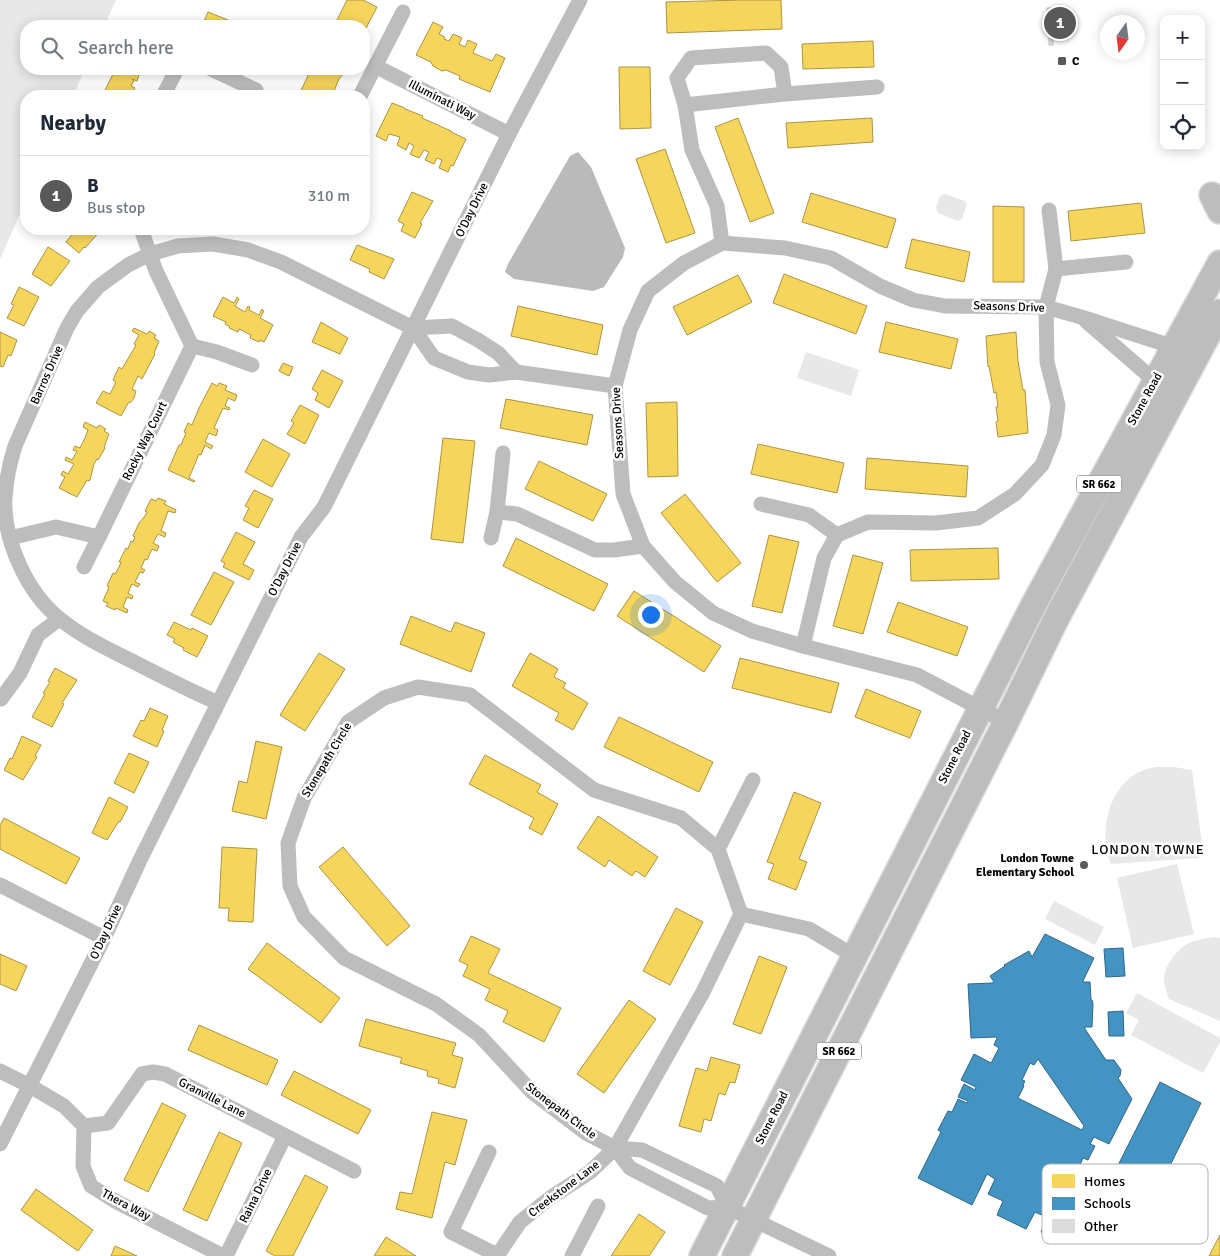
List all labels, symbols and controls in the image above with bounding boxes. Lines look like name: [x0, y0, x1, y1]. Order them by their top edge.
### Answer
pin: 1: [1044, 4, 1076, 42]
north arrow: [1100, 15, 1145, 60]
map controls: [1160, 15, 1205, 150]
button: +: [1160, 15, 1205, 60]
search box: [20, 20, 370, 75]
icon: search: [38, 34, 66, 62]
text: Search here: [78, 36, 174, 60]
place label: C: [1072, 54, 1080, 69]
marker: C: [1056, 55, 1068, 67]
button: −: [1160, 60, 1205, 105]
street label: Illuminati Way: [406, 77, 479, 124]
button: locate: [1160, 105, 1205, 150]
text: Nearby: [40, 110, 106, 136]
text: B: [87, 174, 99, 198]
street label: O'Day Drive: [452, 180, 492, 240]
text: 1: [52, 186, 60, 206]
text: 310 m: [308, 186, 350, 206]
text: Bus stop: [87, 198, 145, 218]
street label: Seasons Drive: [973, 298, 1045, 316]
street label: Barros Drive: [27, 343, 67, 407]
street label: Stone Road: [1124, 370, 1166, 428]
street label: Seasons Drive: [609, 387, 627, 459]
street label: Rocky Way Court: [119, 399, 171, 483]
road number: SR 662: [1076, 476, 1122, 492]
street label: O'Day Drive: [265, 539, 305, 599]
your location: [638, 602, 664, 628]
street label: Stonepath Circle: [299, 720, 355, 800]
street label: Stone Road: [935, 728, 975, 786]
district label: LONDON TOWNE: [1091, 841, 1205, 858]
place label: London Towne Elementary School: [976, 851, 1074, 880]
marker: London Towne Elementary School: [1078, 859, 1090, 871]
street label: O'Day Drive: [87, 902, 125, 962]
road number: SR 662: [816, 1042, 862, 1060]
street label: Granville Lane: [176, 1075, 248, 1121]
street label: Stonepath Circle: [523, 1079, 599, 1143]
street label: Stone Road: [752, 1089, 792, 1147]
street label: Creekstone Lane: [526, 1157, 602, 1221]
legend: [1042, 1164, 1208, 1244]
street label: Raina Drive: [236, 1166, 276, 1226]
text: Homes: [1084, 1173, 1125, 1190]
street label: Thera Way: [99, 1186, 153, 1224]
text: Schools: [1084, 1195, 1131, 1212]
text: Other: [1084, 1218, 1119, 1235]

